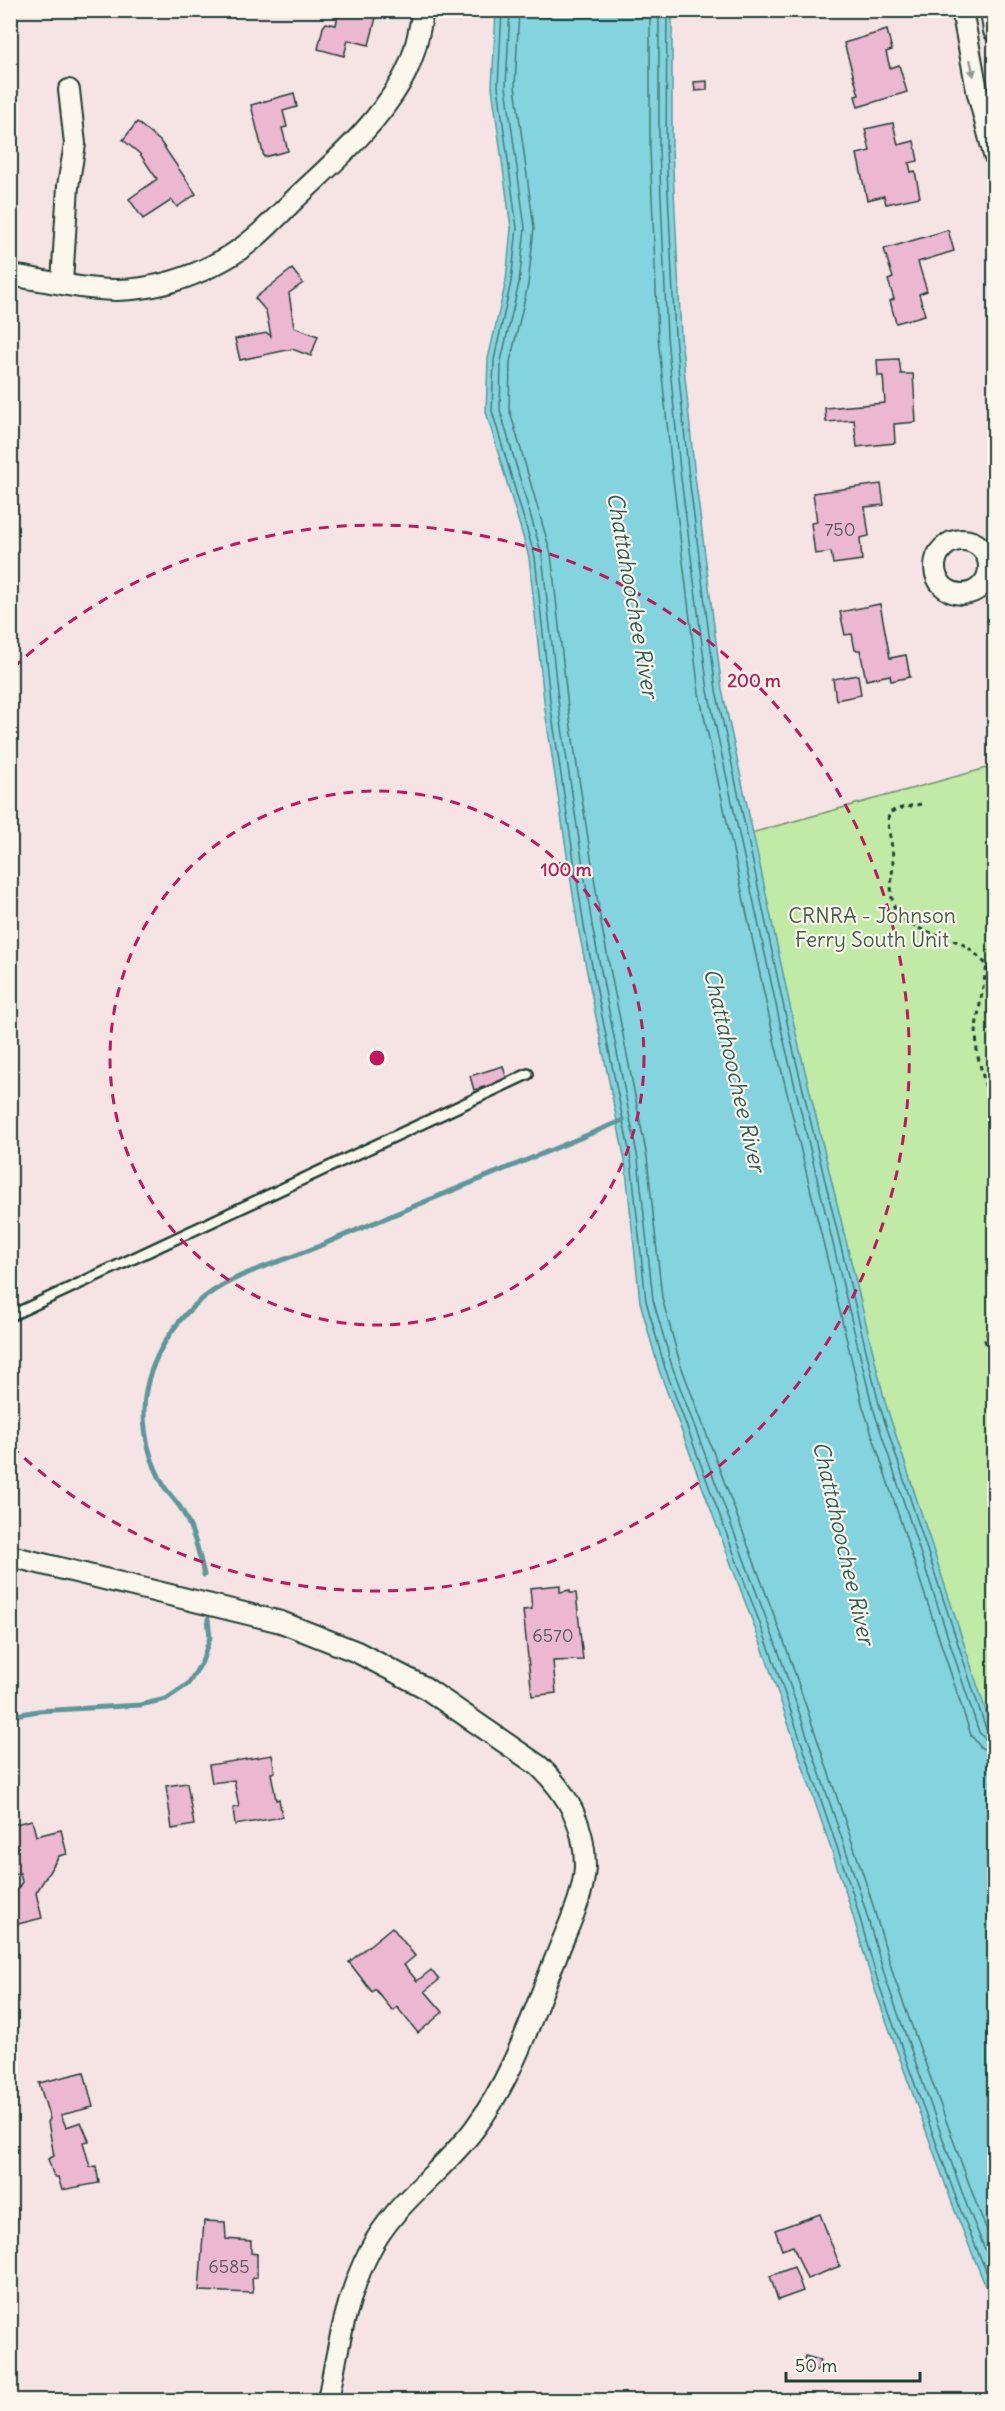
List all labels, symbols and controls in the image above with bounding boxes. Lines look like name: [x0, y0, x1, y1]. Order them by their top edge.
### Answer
one-way arrow: [968, 59, 977, 78]
water label: Chattahoochee River: [601, 490, 665, 703]
house number: 750: [824, 518, 856, 541]
text: 200 m: [727, 669, 781, 692]
text: 100 m: [541, 858, 592, 881]
park label: CRNRA - Johnson Ferry South Unit: [788, 902, 956, 953]
water label: Chattahoochee River: [698, 966, 773, 1177]
centre of rings: [367, 1048, 387, 1068]
water label: Chattahoochee River: [807, 1439, 882, 1650]
house number: 6570: [532, 1624, 574, 1647]
house number: 6585: [208, 2255, 250, 2278]
scale bar: [786, 2345, 920, 2383]
text: 50 m: [795, 2354, 837, 2377]

